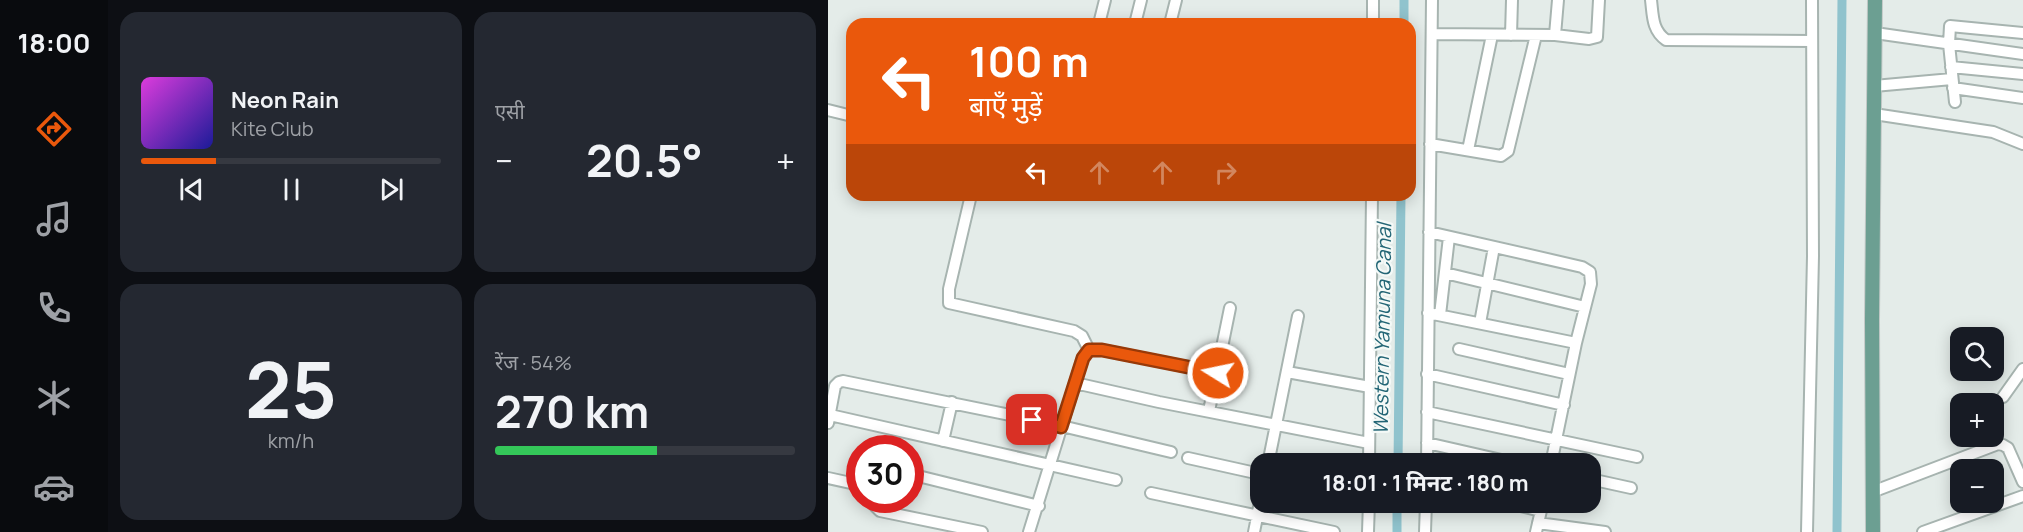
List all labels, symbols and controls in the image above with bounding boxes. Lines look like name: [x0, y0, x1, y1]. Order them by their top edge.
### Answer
text: 18:00: [17, 24, 91, 61]
text: 100 m: [969, 32, 1089, 90]
icon: left: [870, 42, 948, 120]
text: Neon Rain: [231, 85, 339, 115]
text: बाएँ मुड़ें: [969, 87, 1042, 124]
text: एसी: [495, 98, 525, 125]
icon: directions: [33, 108, 75, 150]
text: Kite Club: [231, 115, 314, 142]
text: 20.5°: [586, 129, 703, 191]
text: −: [495, 138, 513, 183]
text: +: [776, 138, 795, 183]
icon: left: [1020, 156, 1053, 189]
icon: ahead: [1083, 156, 1116, 189]
icon: ahead: [1146, 156, 1179, 189]
icon: right: [1209, 156, 1242, 189]
icon: previous: [175, 173, 208, 206]
icon: pause: [275, 173, 308, 206]
icon: next: [375, 173, 408, 206]
icon: music: [33, 198, 75, 240]
water label: Western Yamuna Canal: [1367, 221, 1397, 435]
icon: phone: [33, 287, 75, 329]
map controls: [1950, 327, 2004, 513]
button: search: [1950, 327, 2004, 381]
text: 25: [245, 335, 337, 441]
position arrow: [1186, 341, 1250, 405]
text: रेंज · 54%: [495, 349, 572, 376]
icon: climate: [33, 377, 75, 419]
text: 270 km: [495, 380, 649, 442]
button: +: [1950, 393, 2004, 447]
pin: [1006, 394, 1057, 445]
icon: arrive: [1015, 403, 1048, 436]
text: km/h: [268, 427, 314, 454]
speed limit sign: 30: [846, 435, 924, 513]
button: −: [1950, 459, 2004, 513]
icon: car: [33, 466, 75, 508]
text: 18:01 · 1 मिनट · 180 m: [1322, 468, 1529, 498]

